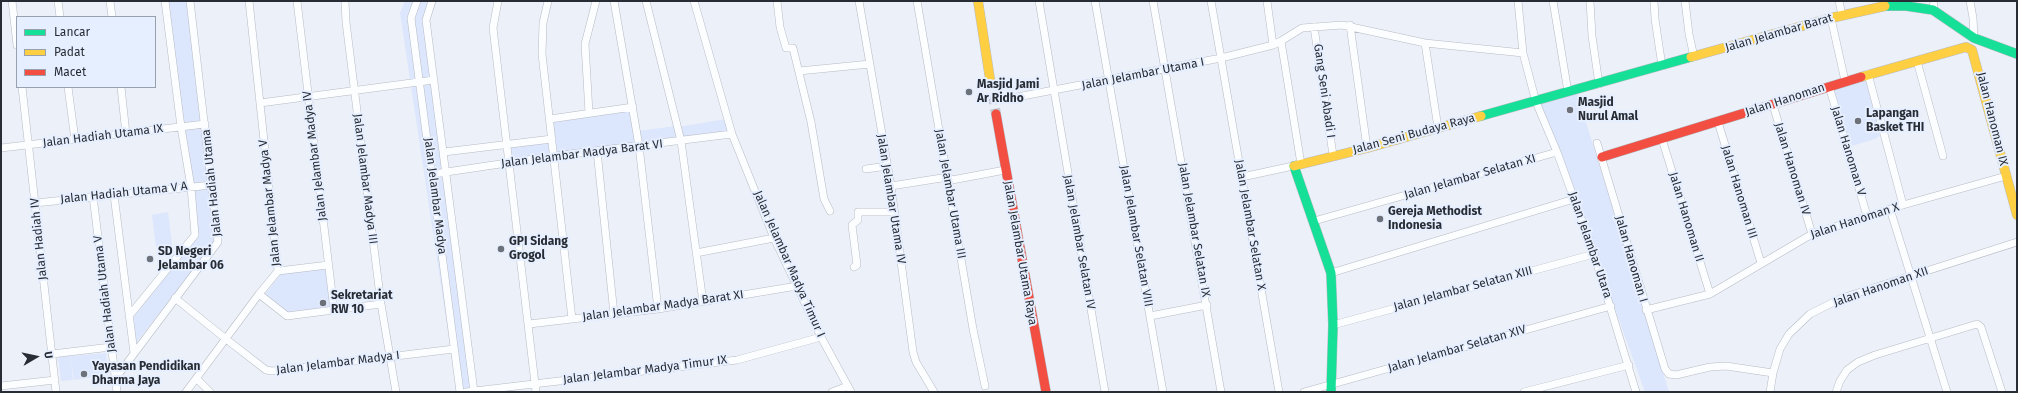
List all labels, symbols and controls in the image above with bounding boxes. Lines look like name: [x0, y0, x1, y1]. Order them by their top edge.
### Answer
street label: Jalan Jelambar Barat: [1724, 11, 1834, 55]
legend: [16, 16, 156, 88]
text: Lancar: [54, 25, 90, 39]
street label: Gang Seni Abadi I: [1310, 43, 1338, 139]
text: Padat: [54, 45, 85, 59]
street label: Jalan Jelambar Utama I: [1081, 55, 1205, 93]
text: Macet: [54, 65, 86, 79]
street label: Jalan Hanoman IX: [1973, 71, 2011, 167]
place label: Masjid Jami Ar Ridho: [977, 78, 1039, 106]
street label: Jalan Hanoman: [1743, 80, 1827, 120]
marker: Masjid Jami Ar Ridho: [964, 87, 974, 97]
street label: Jalan Jelambar Madya IV: [300, 90, 330, 222]
place label: Masjid Nurul Amal: [1578, 96, 1638, 124]
marker: Masjid Nurul Amal: [1565, 105, 1575, 115]
street label: Jalan Hanoman V: [1828, 105, 1868, 197]
place label: Lapangan Basket THI: [1866, 107, 1924, 135]
street label: Jalan Seni Budaya Raya: [1351, 111, 1477, 157]
street label: Jalan Jelambar Madya III: [350, 113, 380, 245]
marker: Lapangan Basket THI: [1853, 116, 1863, 126]
street label: Jalan Hadiah Utama IX: [42, 121, 164, 151]
street label: Jalan Hanoman IV: [1771, 121, 1813, 217]
street label: Jalan Jelambar Utama III: [931, 128, 969, 260]
street label: Jalan Hadiah Utama: [199, 129, 225, 237]
street label: Jalan Jelambar Utama IV: [874, 133, 908, 265]
street label: Jalan Jelambar Madya: [421, 137, 449, 255]
street label: Jalan Jelambar Madya Barat VI: [500, 137, 664, 171]
street label: Jalan Jelambar Madya V: [256, 139, 284, 267]
street label: Jalan Hanoman III: [1718, 144, 1760, 240]
street label: Jalan Jelambar Selatan XI: [1403, 151, 1537, 203]
street label: Jalan Jelambar Selatan X: [1231, 158, 1269, 292]
street label: Jalan Jelambar Selatan IX: [1175, 162, 1213, 298]
street label: Jalan Jelambar Selatan VIII: [1116, 164, 1156, 308]
street label: Jalan Hanoman II: [1666, 170, 1706, 264]
street label: Jalan Jelambar Selatan IV: [1060, 174, 1098, 310]
street label: Jalan Hadiah Utama V A: [60, 179, 188, 207]
street label: Jalan Jelambar Utama Raya: [1000, 180, 1040, 326]
street label: Jalan Jelambar Madya Timur I: [750, 189, 828, 339]
street label: Jalan Jelambar Utara: [1565, 190, 1615, 300]
street label: Jalan Hadiah IV: [28, 197, 50, 281]
street label: Jalan Hanoman X: [1809, 200, 1901, 242]
place label: Gereja Methodist Indonesia: [1388, 205, 1482, 233]
marker: Gereja Methodist Indonesia: [1375, 214, 1385, 224]
street label: Jalan Hanoman I: [1612, 214, 1650, 304]
street label: Jalan Hadiah Utama V: [91, 235, 119, 353]
place label: GPI Sidang Grogol: [509, 235, 568, 263]
marker: GPI Sidang Grogol: [496, 244, 506, 254]
place label: SD Negeri Jelambar 06: [158, 245, 224, 273]
marker: SD Negeri Jelambar 06: [145, 254, 155, 264]
street label: Jalan Jelambar Selatan XIII: [1392, 264, 1534, 314]
street label: Jalan Hanoman XII: [1832, 264, 1930, 310]
street label: Jalan Jelambar Madya Barat XI: [581, 288, 745, 324]
place label: Sekretariat RW 10: [331, 289, 393, 317]
marker: Sekretariat RW 10: [318, 298, 328, 308]
street label: Jalan Jelambar Selatan XIV: [1386, 322, 1528, 376]
north arrow: [16, 337, 56, 377]
street label: Jalan Jelambar Madya I: [276, 348, 400, 378]
text: U: [41, 350, 55, 360]
street label: Jalan Jelambar Madya Timur IX: [562, 353, 728, 387]
place label: Yayasan Pendidikan Dharma Jaya: [92, 360, 200, 388]
marker: Yayasan Pendidikan Dharma Jaya: [79, 369, 89, 379]

